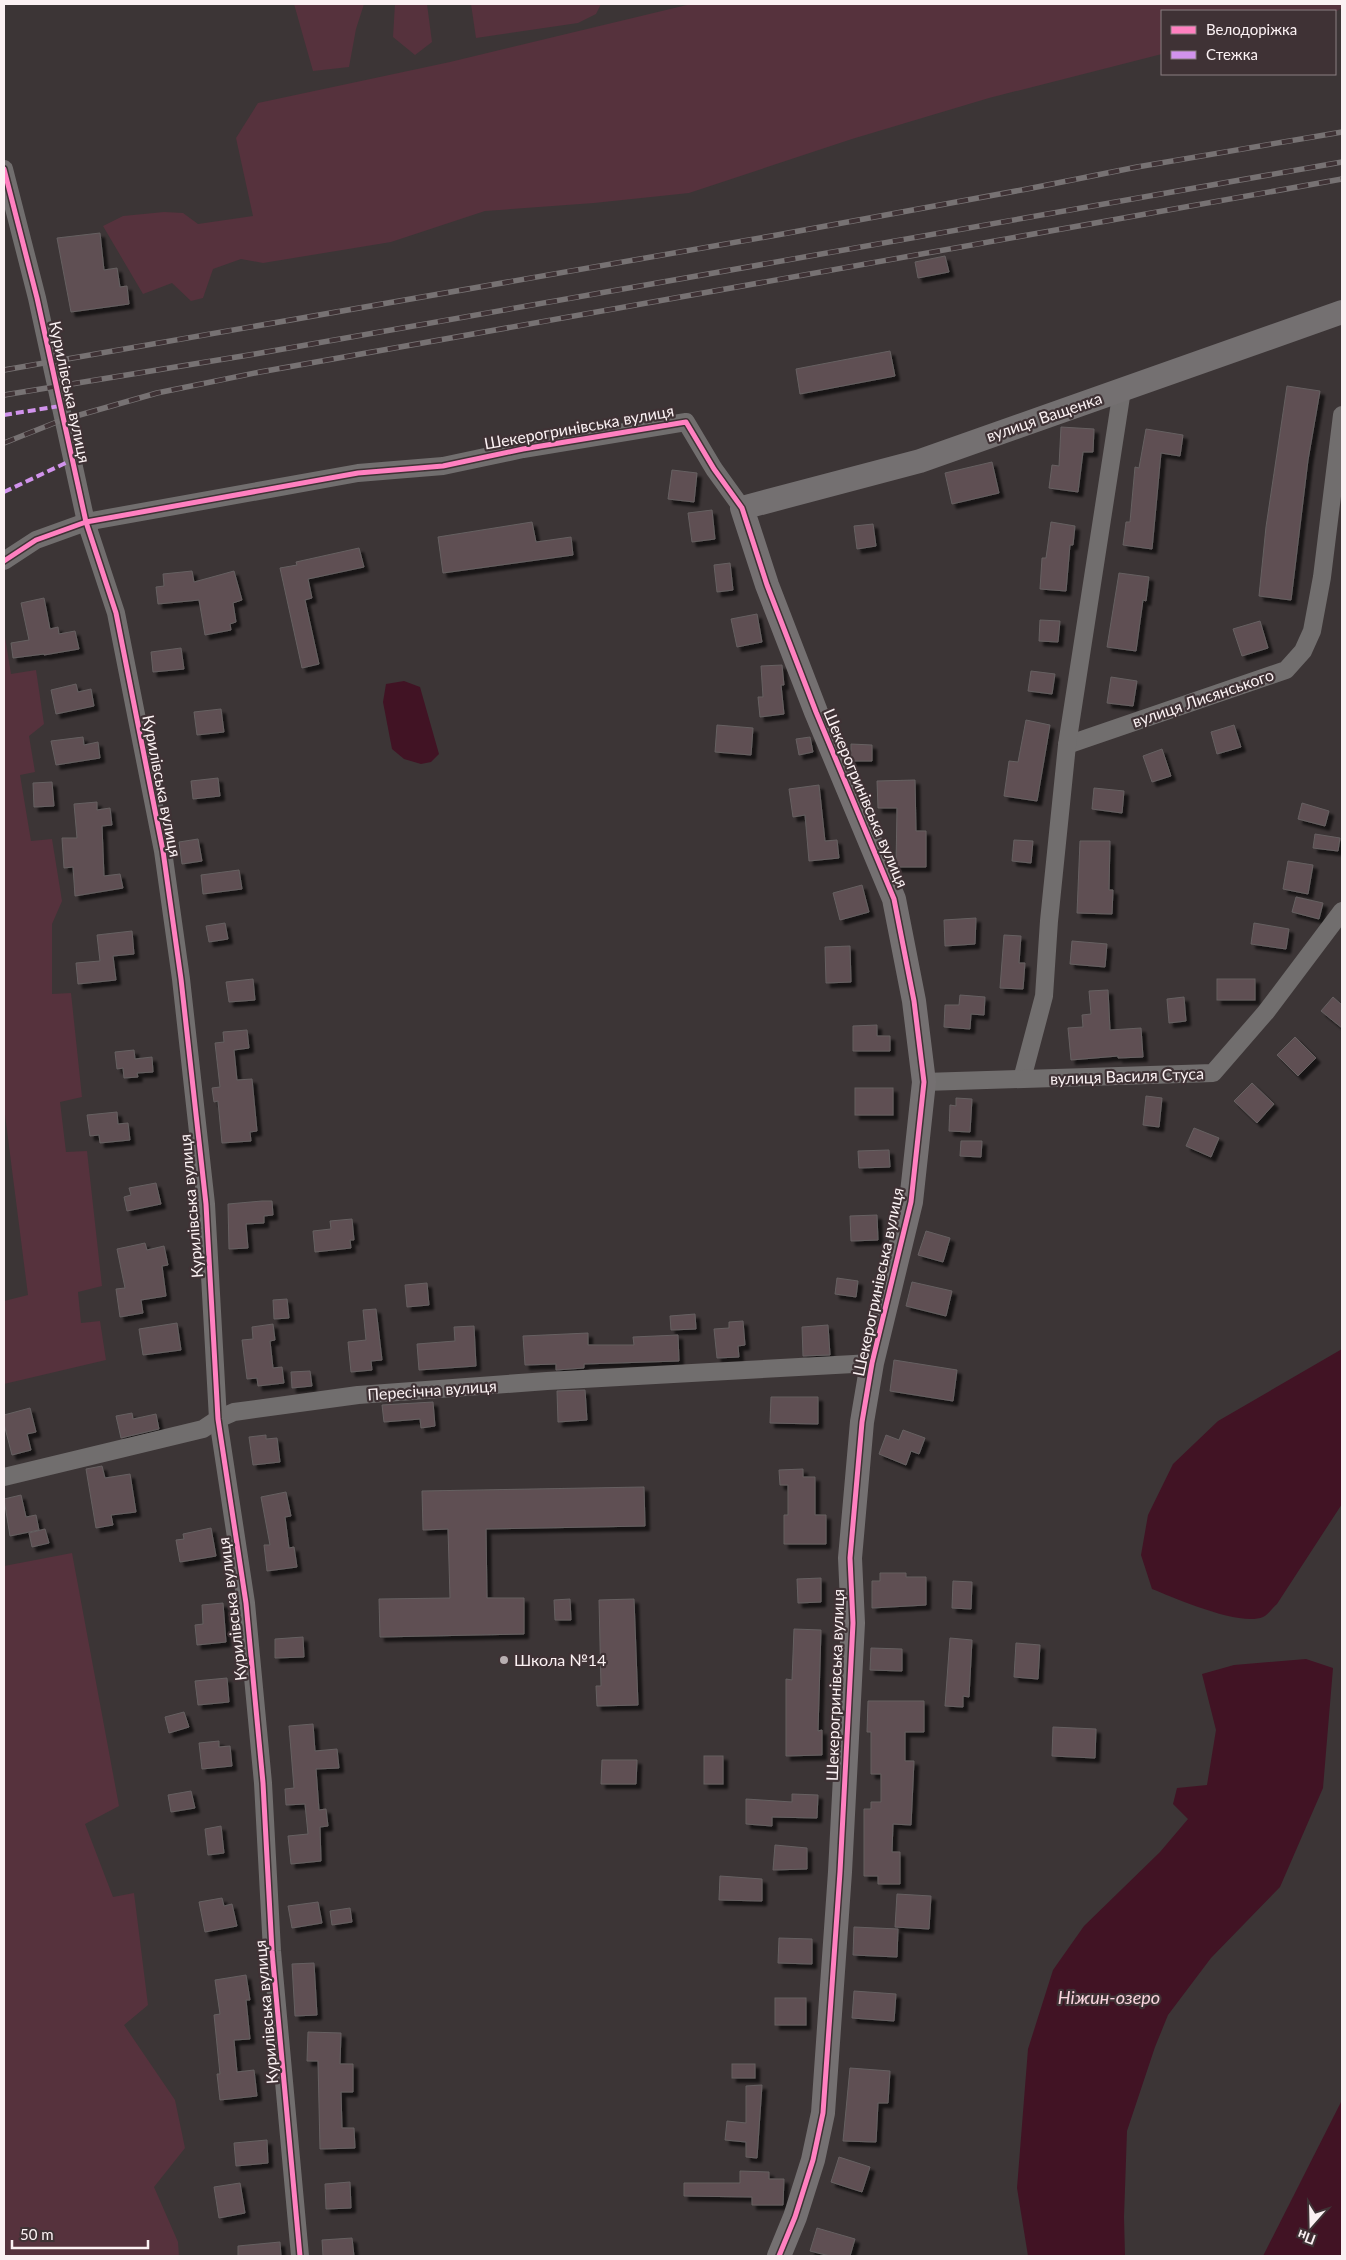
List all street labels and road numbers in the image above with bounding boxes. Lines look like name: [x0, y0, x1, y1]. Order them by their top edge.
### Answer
street label: Курилівська вулиця: [46, 319, 95, 465]
street label: вулиця Ващенка: [984, 388, 1104, 445]
street label: Шекерогринівська вулиця: [483, 400, 675, 453]
street label: вулиця Лисянського: [1130, 664, 1276, 731]
street label: Шекерогринівська вулиця: [820, 706, 913, 890]
street label: Курилівська вулиця: [139, 713, 186, 859]
street label: вулиця Василя Стуса: [1050, 1063, 1204, 1088]
street label: Курилівська вулиця: [175, 1133, 206, 1279]
street label: Шекерогринівська вулиця: [848, 1186, 907, 1378]
street label: Пересічна вулиця: [367, 1376, 497, 1403]
street label: Курилівська вулиця: [213, 1536, 250, 1682]
street label: Шекерогринівська вулиця: [822, 1588, 847, 1781]
street label: Курилівська вулиця: [250, 1939, 281, 2085]

